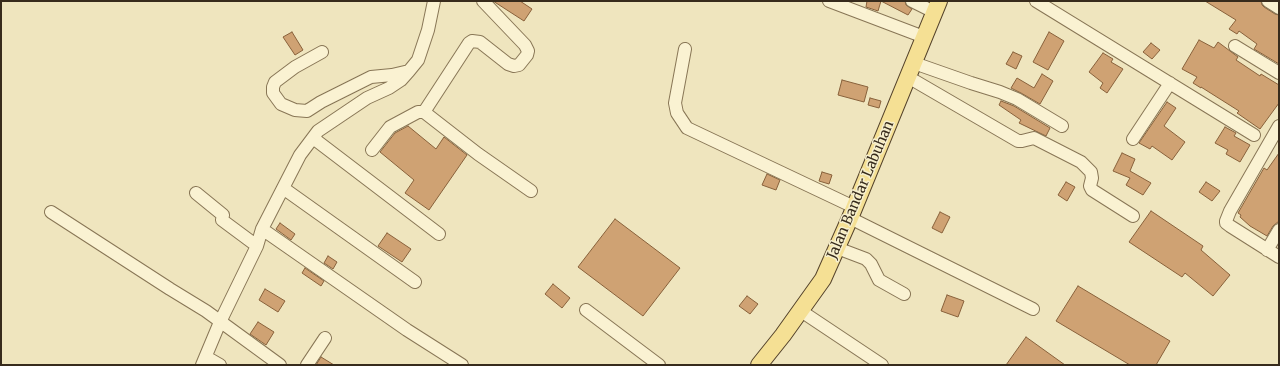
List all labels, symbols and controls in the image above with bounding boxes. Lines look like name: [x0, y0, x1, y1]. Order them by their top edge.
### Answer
street label: Jalan Bandar Labuhan: [824, 118, 898, 262]

